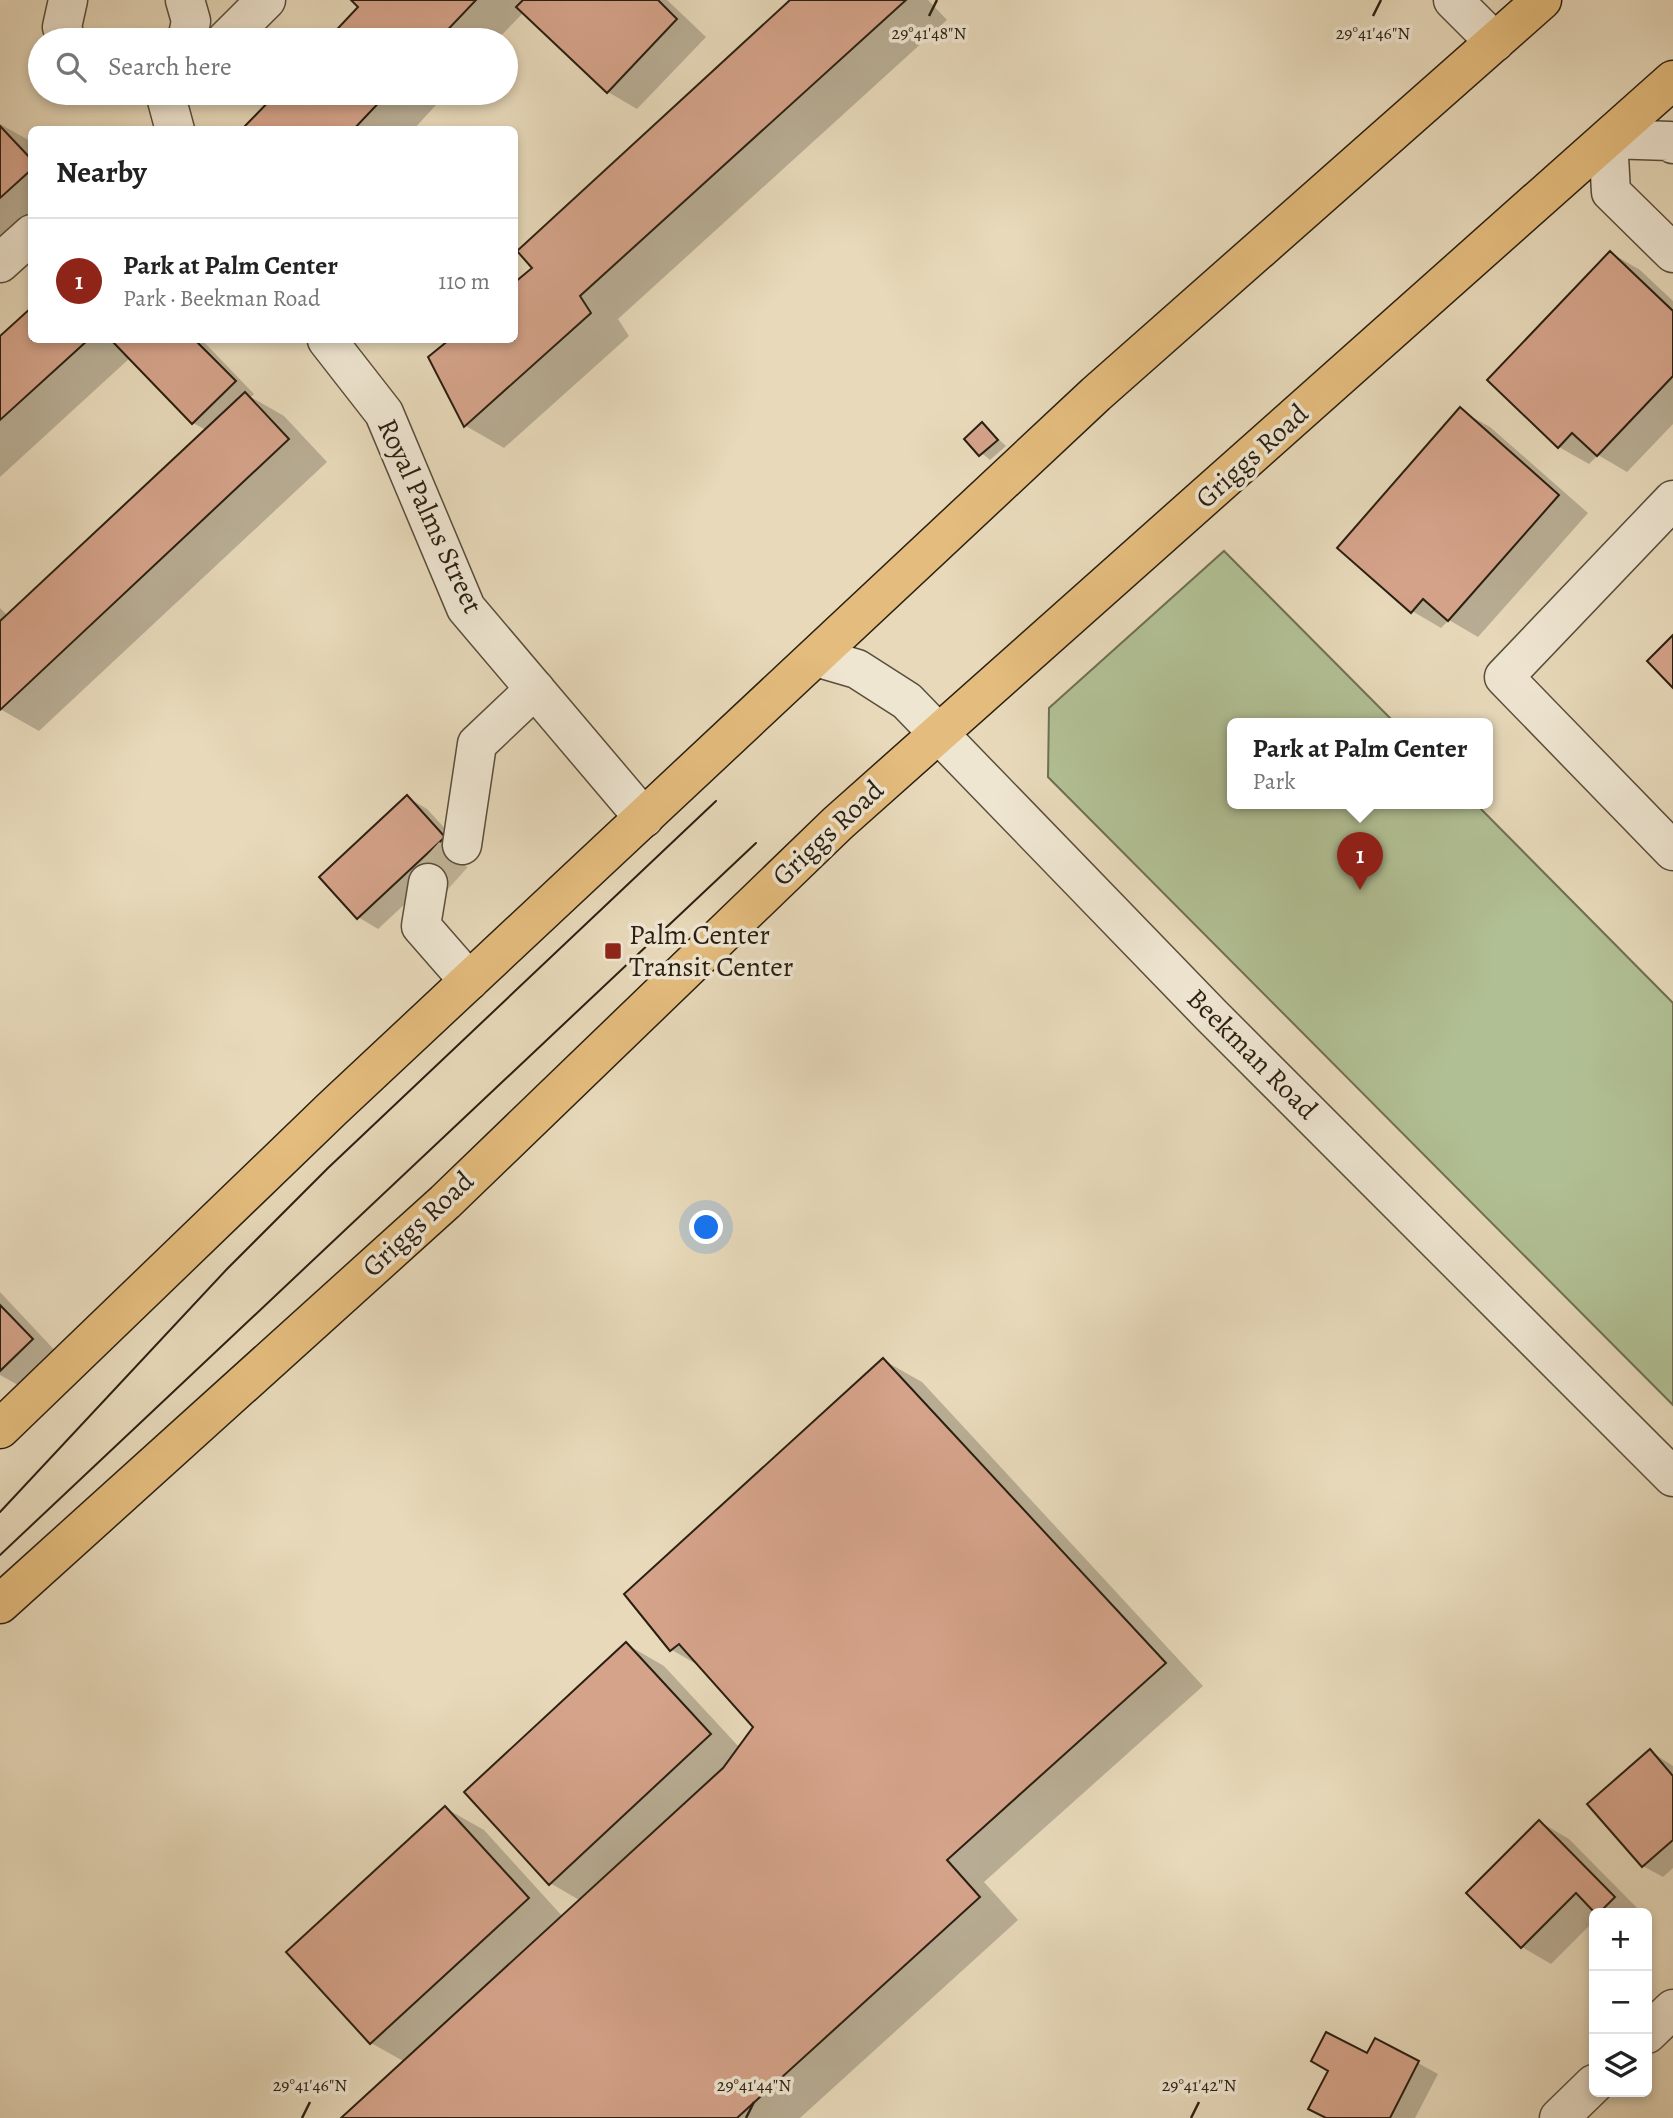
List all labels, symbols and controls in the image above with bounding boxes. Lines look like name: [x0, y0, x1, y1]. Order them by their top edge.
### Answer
text: 29°41'48"N: [892, 21, 966, 45]
text: 29°41'46"N: [1336, 21, 1410, 45]
search box: [28, 28, 518, 105]
icon: search: [52, 48, 90, 86]
text: Search here: [108, 49, 232, 84]
text: Nearby: [56, 152, 147, 192]
text: Park at Palm Center: [123, 248, 338, 283]
text: 1: [75, 266, 83, 297]
text: 110 m: [438, 266, 490, 297]
text: Park · Beekman Road: [123, 283, 320, 314]
street label: Griggs Road: [1187, 394, 1317, 517]
street label: Royal Palms Street: [368, 412, 492, 620]
popup: [1227, 718, 1493, 809]
text: Park at Palm Center: [1253, 731, 1467, 766]
text: Park: [1253, 766, 1296, 797]
street label: Griggs Road: [764, 771, 893, 895]
pin: 1: [1337, 832, 1383, 890]
place label: Palm Center Transit Center: [629, 916, 794, 986]
marker: Palm Center Transit Center: [603, 941, 623, 961]
street label: Beekman Road: [1178, 980, 1327, 1129]
street label: Griggs Road: [354, 1162, 483, 1286]
your location: [689, 1210, 723, 1244]
map controls: [1589, 1908, 1652, 2097]
button: +: [1589, 1908, 1652, 1971]
button: −: [1589, 1971, 1652, 2034]
button: layers: [1589, 2034, 1652, 2097]
text: 29°41'46"N: [273, 2073, 347, 2097]
text: 29°41'44"N: [717, 2073, 791, 2097]
text: 29°41'42"N: [1162, 2073, 1236, 2097]

